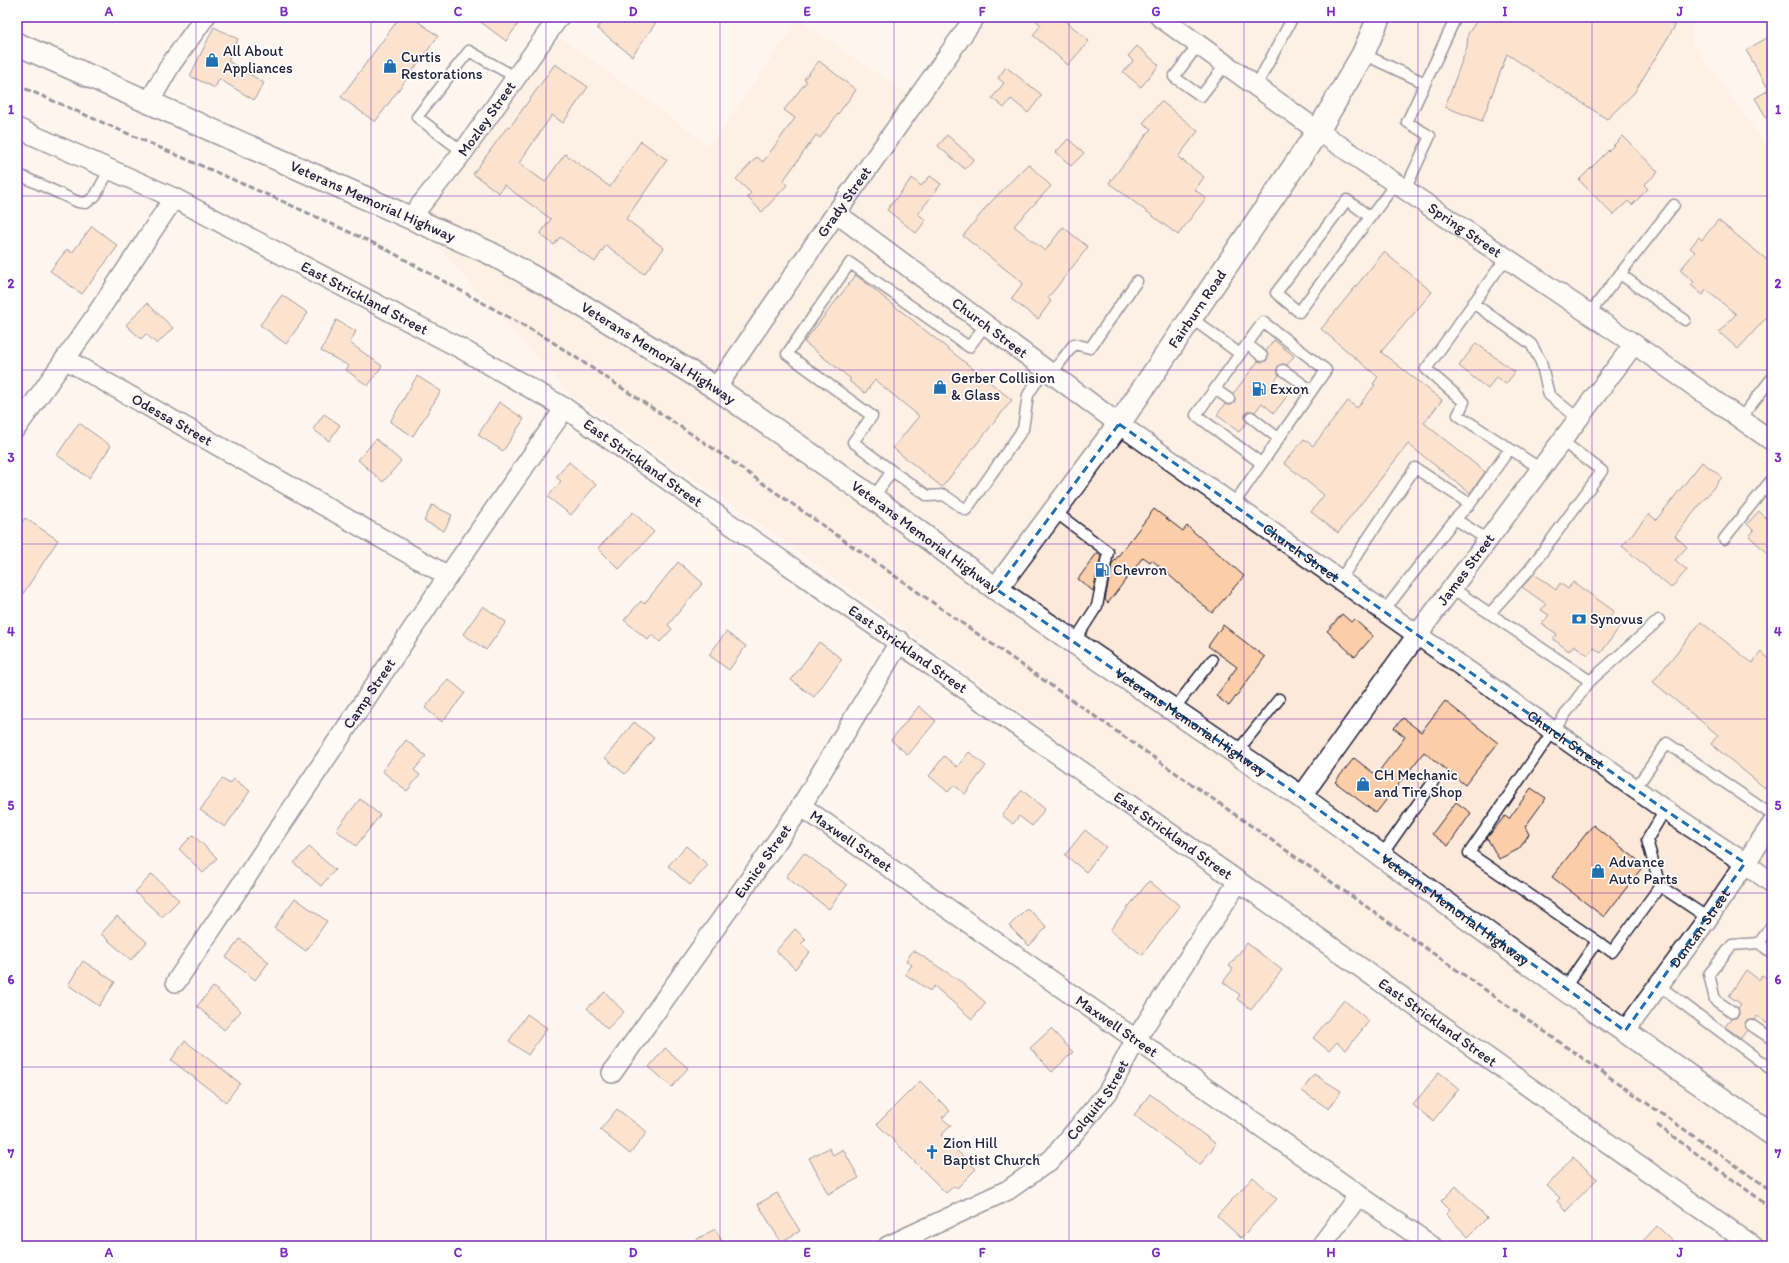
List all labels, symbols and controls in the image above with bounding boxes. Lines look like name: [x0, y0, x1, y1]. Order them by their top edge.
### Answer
text: A: [104, 4, 114, 19]
text: B: [280, 4, 289, 19]
text: C: [454, 4, 463, 19]
text: D: [629, 4, 638, 19]
text: E: [803, 4, 811, 19]
text: F: [979, 4, 986, 19]
text: G: [1152, 4, 1161, 19]
text: H: [1327, 4, 1336, 19]
text: I: [1503, 4, 1508, 19]
text: J: [1676, 4, 1684, 19]
place label: All About Appliances: [223, 42, 293, 77]
place label: Curtis Restorations: [401, 48, 483, 83]
shop icon: All About Appliances: [204, 52, 220, 68]
shop icon: Curtis Restorations: [382, 58, 398, 74]
street label: Mozley Street: [454, 77, 520, 160]
text: 1: [8, 102, 14, 117]
text: 1: [1775, 102, 1781, 117]
street label: Veterans Memorial Highway: [287, 157, 458, 246]
street label: Grady Street: [813, 163, 875, 241]
street label: Spring Street: [1424, 199, 1506, 262]
street label: East Strickland Street: [298, 257, 432, 339]
street label: Fairburn Road: [1164, 266, 1230, 352]
text: 2: [8, 276, 15, 291]
text: 2: [1775, 276, 1782, 291]
street label: Church Street: [948, 294, 1032, 362]
street label: Veterans Memorial Highway: [578, 298, 739, 408]
place label: Gerber Collision & Glass: [951, 369, 1056, 404]
shop icon: Gerber Collision & Glass: [932, 379, 948, 395]
place label: Exxon: [1270, 380, 1309, 398]
fuel station icon: Exxon: [1251, 381, 1267, 397]
street label: Odessa Street: [128, 390, 216, 450]
street label: East Strickland Street: [580, 415, 706, 511]
text: 3: [7, 450, 15, 465]
text: 3: [1774, 450, 1782, 465]
street label: Veterans Memorial Highway: [848, 476, 1002, 597]
street label: Church Street: [1259, 519, 1343, 586]
street label: James Street: [1433, 530, 1499, 609]
place label: Chevron: [1113, 561, 1167, 579]
fuel station icon: Chevron: [1094, 562, 1110, 578]
street label: East Strickland Street: [845, 601, 971, 697]
place label: Synovus: [1590, 610, 1643, 628]
bank icon: Synovus: [1571, 611, 1587, 627]
text: 4: [7, 624, 15, 639]
text: 4: [1774, 624, 1782, 639]
street label: Camp Street: [339, 655, 399, 732]
street label: Veterans Memorial Highway: [1112, 664, 1270, 780]
street label: Church Street: [1524, 706, 1608, 773]
place label: CH Mechanic and Tire Shop: [1374, 766, 1462, 801]
shop icon: CH Mechanic and Tire Shop: [1355, 776, 1371, 792]
street label: East Strickland Street: [1110, 787, 1236, 884]
text: 5: [8, 798, 15, 813]
text: 5: [1775, 798, 1782, 813]
street label: Maxwell Street: [806, 806, 896, 876]
street label: Eunice Street: [730, 820, 795, 902]
street label: Veterans Memorial Highway: [1377, 849, 1533, 969]
place label: Advance Auto Parts: [1609, 853, 1678, 888]
shop icon: Advance Auto Parts: [1590, 863, 1606, 879]
street label: Duncan Street: [1666, 885, 1734, 971]
text: 6: [8, 972, 15, 987]
text: 6: [1775, 972, 1782, 987]
street label: East Strickland Street: [1375, 974, 1501, 1071]
street label: Maxwell Street: [1072, 991, 1162, 1061]
street label: Colquitt Street: [1062, 1056, 1133, 1144]
place label: Zion Hill Baptist Church: [943, 1134, 1040, 1169]
church icon: Zion Hill Baptist Church: [924, 1144, 940, 1160]
text: 7: [7, 1146, 15, 1161]
text: 7: [1774, 1146, 1782, 1161]
text: A: [104, 1245, 114, 1260]
text: B: [280, 1245, 289, 1260]
text: C: [454, 1245, 463, 1260]
text: D: [629, 1245, 638, 1260]
text: E: [803, 1245, 811, 1260]
text: F: [979, 1245, 986, 1260]
text: G: [1152, 1245, 1161, 1260]
text: H: [1327, 1245, 1336, 1260]
text: I: [1503, 1245, 1508, 1260]
text: J: [1676, 1245, 1684, 1260]

